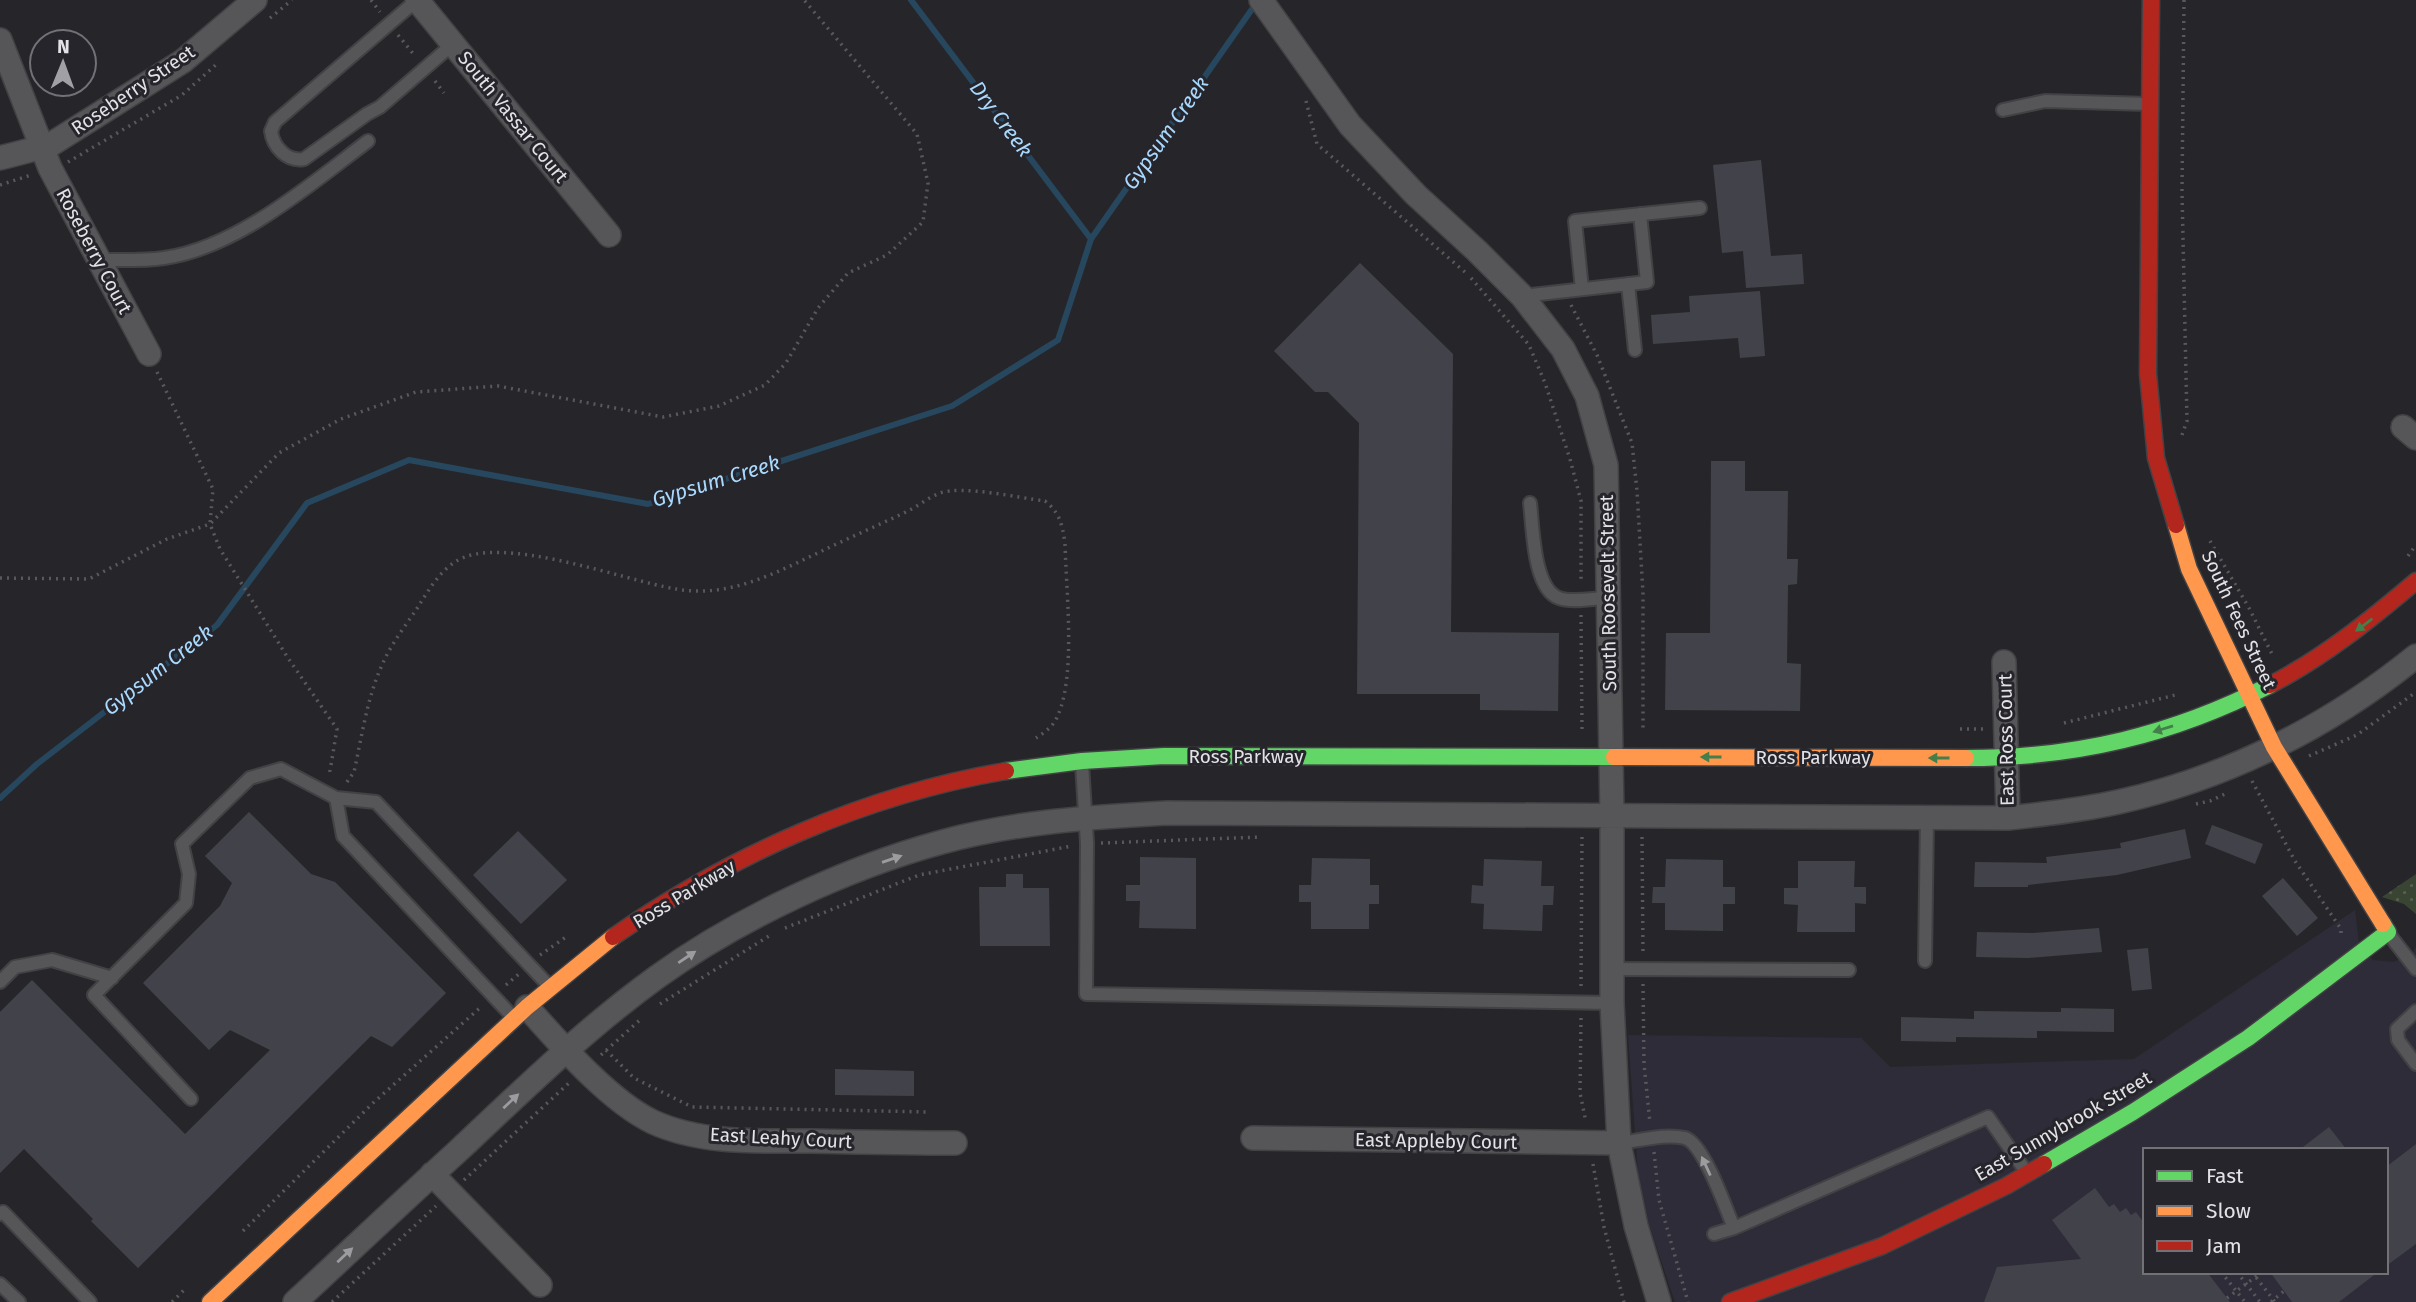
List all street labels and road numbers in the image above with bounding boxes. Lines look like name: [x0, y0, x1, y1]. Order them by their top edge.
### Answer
street label: Roseberry Street: [67, 40, 199, 140]
street label: South Vassar Court: [453, 47, 573, 187]
street label: Roseberry Court: [51, 184, 137, 318]
street label: South Roosevelt Street: [1595, 494, 1621, 692]
street label: South Fees Street: [2197, 547, 2281, 693]
street label: East Ross Court: [1993, 673, 2019, 806]
street label: Ross Parkway: [1188, 745, 1304, 768]
street label: Ross Parkway: [1755, 746, 1871, 769]
street label: Ross Parkway: [629, 854, 740, 933]
street label: East Sunnybrook Street: [1971, 1066, 2156, 1186]
street label: East Leahy Court: [709, 1123, 853, 1153]
street label: East Appleby Court: [1355, 1128, 1517, 1154]

